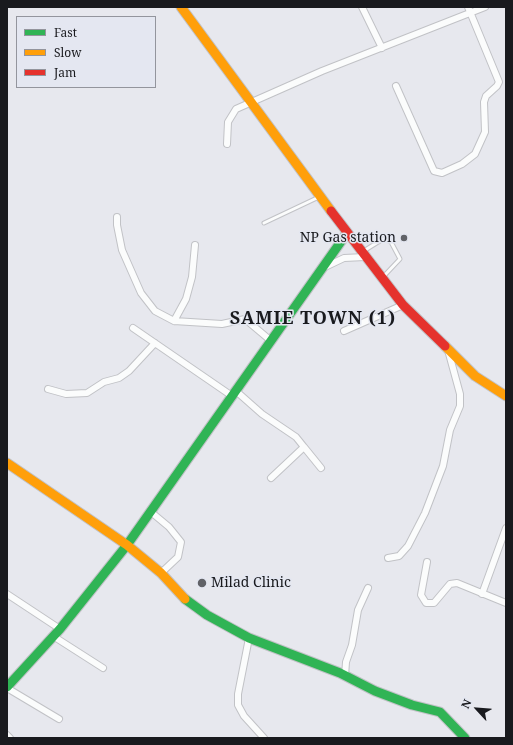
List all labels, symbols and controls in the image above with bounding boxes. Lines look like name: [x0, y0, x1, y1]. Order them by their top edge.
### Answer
legend: [16, 16, 156, 88]
text: Fast: [54, 24, 77, 41]
text: Slow: [54, 44, 82, 61]
text: Jam: [54, 64, 76, 81]
place label: NP Gas station: [300, 230, 396, 246]
marker: NP Gas station: [399, 233, 409, 243]
district label: SAMIE TOWN (1): [230, 308, 396, 330]
place label: Milad Clinic: [211, 575, 291, 591]
marker: Milad Clinic: [196, 577, 208, 589]
north arrow: [457, 689, 497, 729]
text: N: [457, 696, 474, 711]

